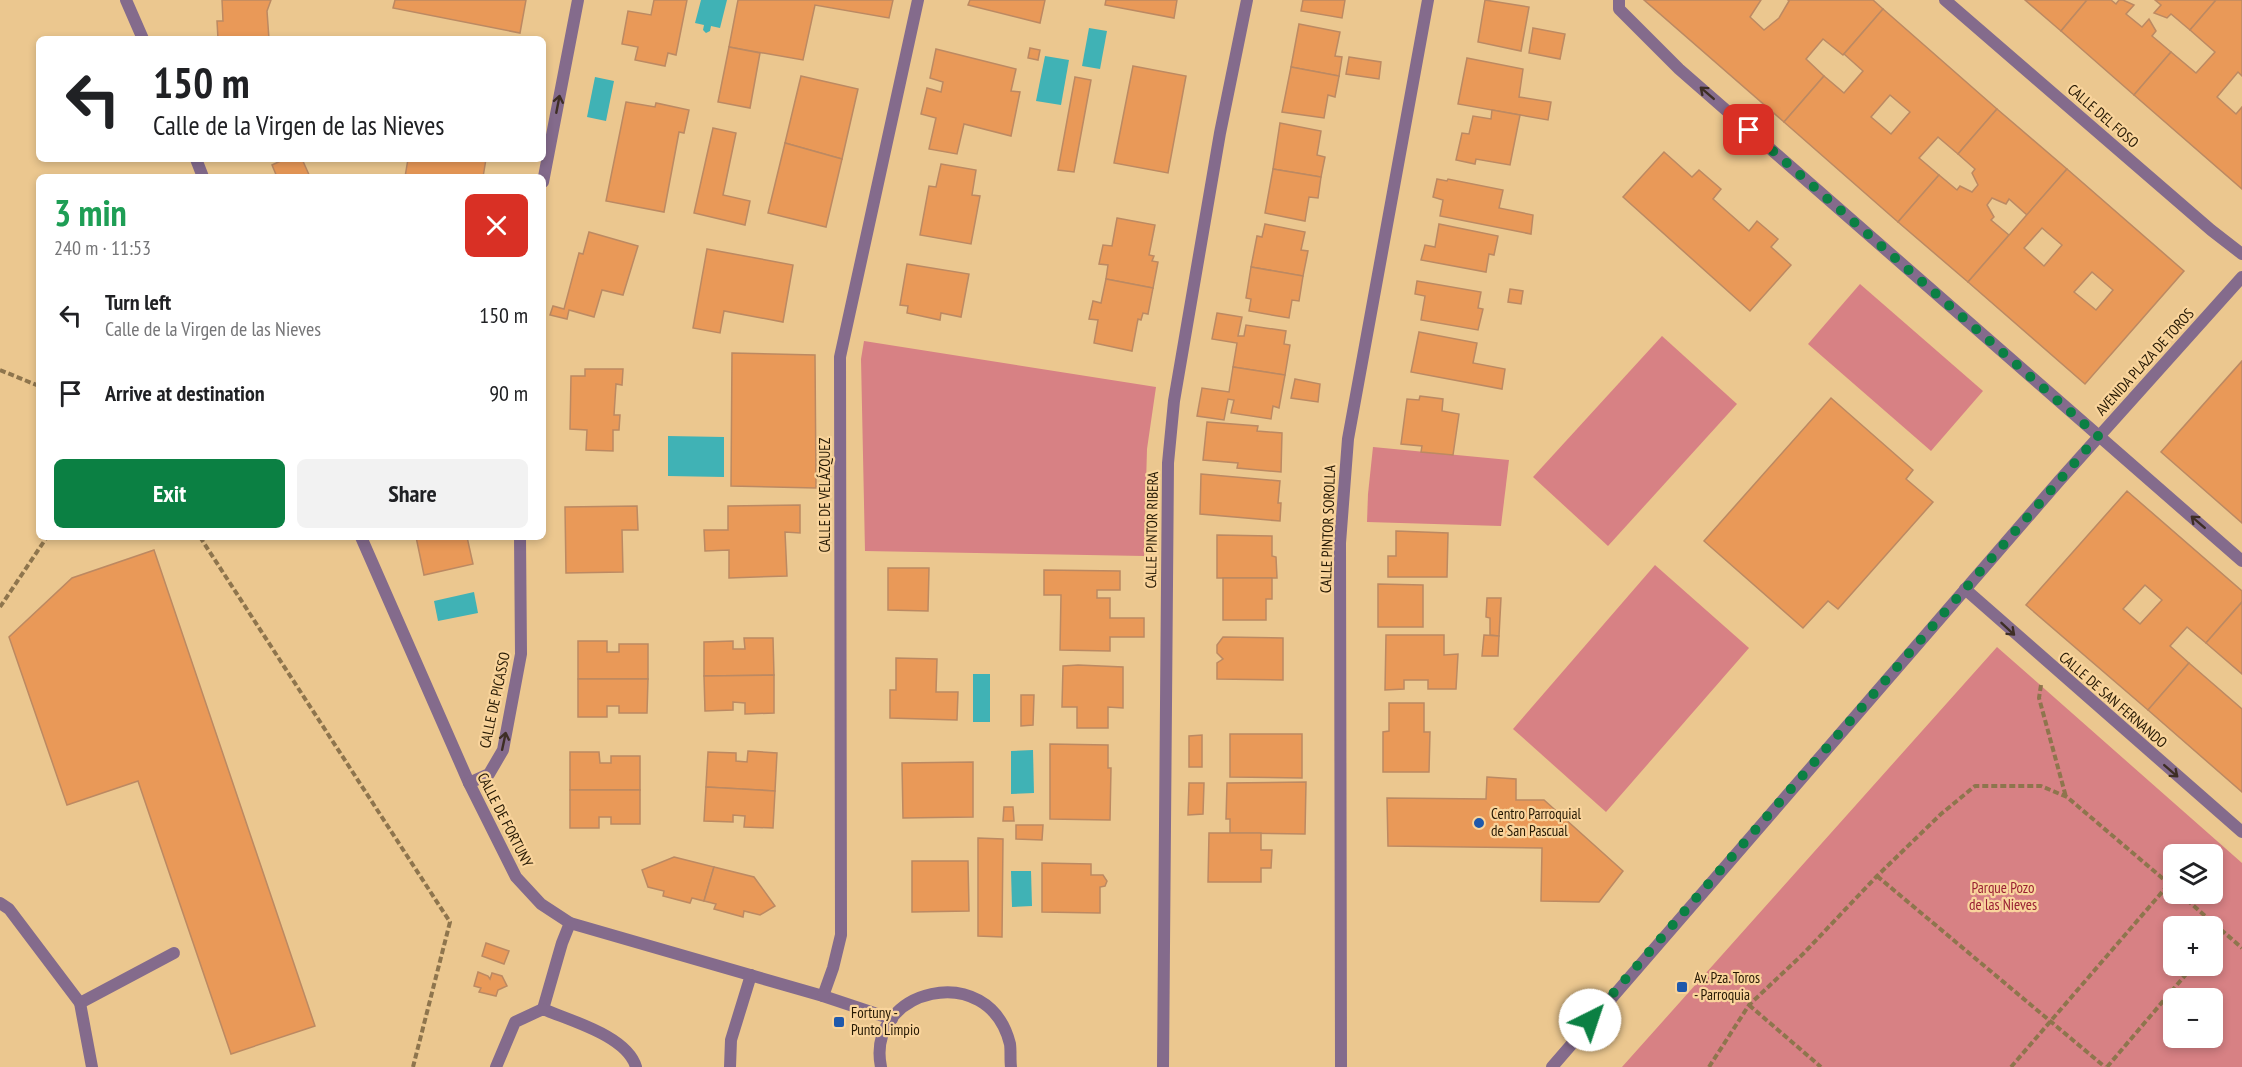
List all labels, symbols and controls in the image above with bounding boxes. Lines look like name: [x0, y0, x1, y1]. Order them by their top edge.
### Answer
text: 150 m: [153, 55, 250, 110]
icon: left: [54, 60, 132, 138]
street label: CALLE DEL FOSO: [2064, 80, 2143, 152]
one-way arrow: [1700, 86, 1715, 100]
one-way arrow: [553, 95, 564, 114]
pin: [1723, 104, 1774, 155]
text: Calle de la Virgen de las Nieves: [153, 108, 445, 142]
icon: arrive: [1732, 113, 1765, 146]
text: 3 min: [54, 189, 127, 236]
button: close: [465, 194, 528, 257]
text: 240 m · 11:53: [54, 235, 151, 261]
text: Turn left: [105, 288, 171, 316]
icon: left: [54, 299, 87, 332]
text: 150 m: [479, 301, 528, 329]
street label: AVENIDA PLAZA DE TOROS: [2091, 304, 2198, 419]
text: Calle de la Virgen de las Nieves: [105, 316, 321, 342]
icon: arrive: [54, 377, 87, 410]
text: Arrive at destination: [105, 379, 265, 407]
text: 90 m: [489, 379, 528, 407]
street label: CALLE DE VELÁZQUEZ: [815, 437, 834, 552]
button: Exit: [54, 459, 285, 528]
button: Share: [297, 459, 528, 528]
street label: CALLE PINTOR SOROLLA: [1316, 464, 1339, 593]
street label: CALLE PINTOR RIBERA: [1141, 470, 1162, 589]
one-way arrow: [2190, 516, 2206, 529]
one-way arrow: [2001, 622, 2016, 636]
street label: CALLE DE SAN FERNANDO: [2055, 647, 2171, 752]
street label: CALLE DE PICASSO: [475, 650, 514, 750]
one-way arrow: [499, 732, 510, 751]
one-way arrow: [2163, 764, 2179, 777]
street label: CALLE DE FORTUNY: [473, 769, 537, 870]
place label: Centro Parroquial de San Pascual: [1491, 804, 1581, 840]
marker: Centro Parroquial de San Pascual: [1472, 816, 1486, 830]
map controls: [2163, 844, 2223, 1048]
button: layers: [2163, 844, 2223, 904]
park label: Parque Pozo de las Nieves: [1969, 878, 2037, 914]
button: +: [2163, 916, 2223, 976]
place label: Av. Pza. Toros - Parroquia: [1694, 968, 1760, 1004]
marker: Av. Pza. Toros - Parroquia: [1675, 980, 1689, 994]
position arrow: [1558, 988, 1622, 1052]
button: −: [2163, 988, 2223, 1048]
place label: Fortuny - Punto Limpio: [851, 1003, 920, 1039]
marker: Fortuny - Punto Limpio: [832, 1015, 846, 1029]

